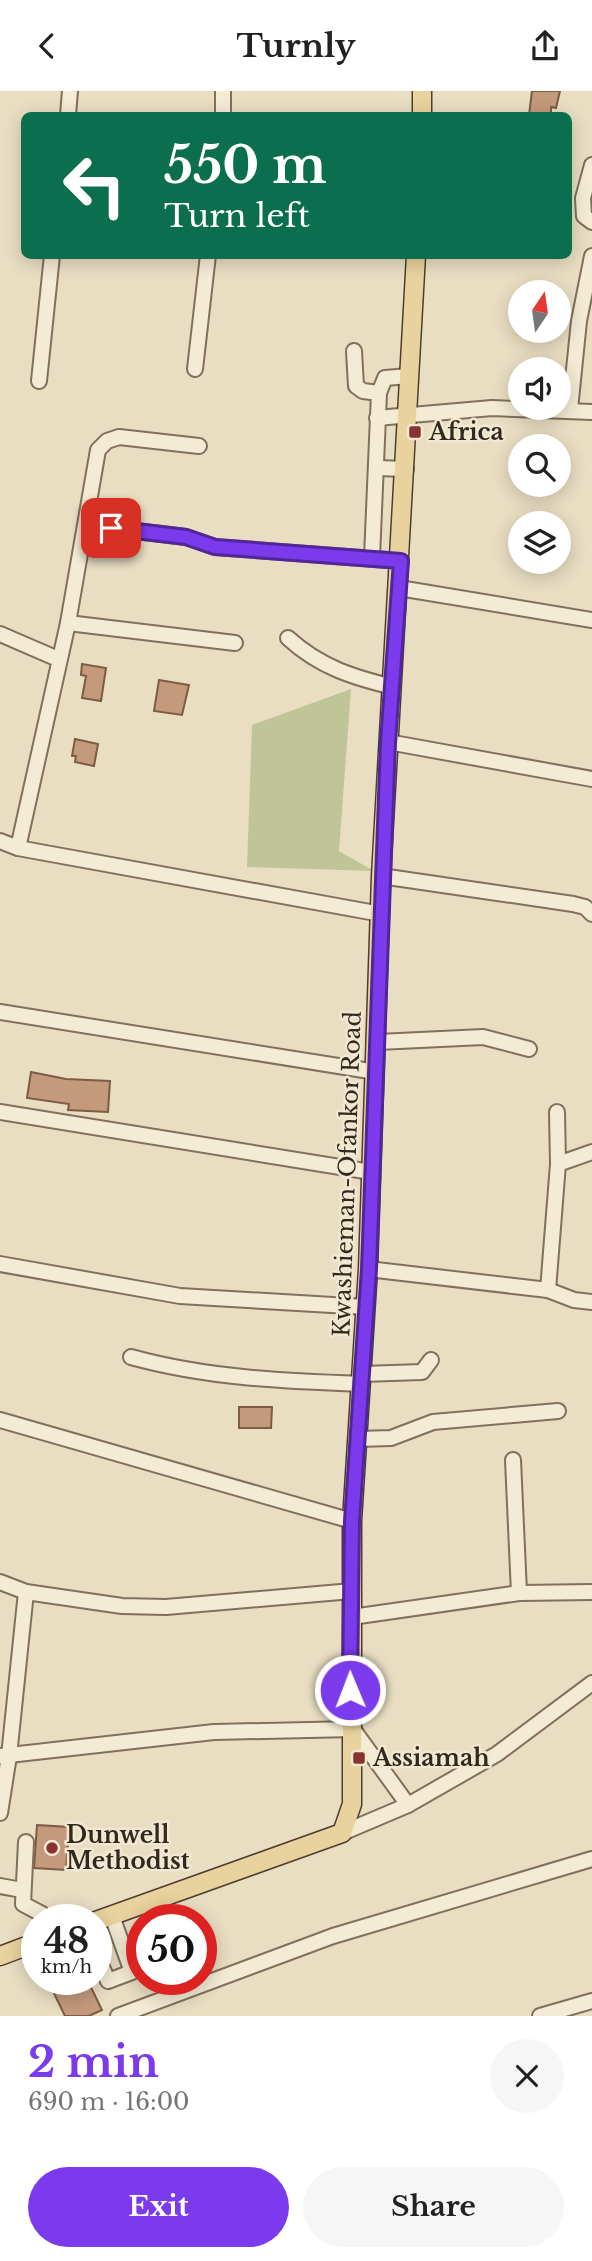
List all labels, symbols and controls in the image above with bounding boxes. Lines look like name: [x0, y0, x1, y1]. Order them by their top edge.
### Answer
text: Turnly: [236, 26, 356, 66]
icon: back: [28, 27, 66, 65]
icon: share: [526, 27, 564, 65]
text: 550 m: [164, 135, 327, 196]
icon: left: [49, 140, 140, 231]
text: Turn left: [164, 196, 310, 236]
north arrow: [508, 280, 570, 343]
map controls: [508, 280, 571, 574]
button: sound: [508, 357, 571, 420]
place label: Africa: [428, 418, 504, 446]
marker: Africa: [407, 424, 423, 440]
button: search: [508, 434, 571, 497]
pin: [81, 498, 141, 558]
icon: arrive: [92, 509, 130, 547]
button: layers: [508, 511, 571, 574]
street label: Kwashieman-Ofankor Road: [327, 1011, 367, 1337]
position arrow: [313, 1653, 387, 1727]
place label: Assiamah: [372, 1744, 490, 1772]
marker: Assiamah: [351, 1750, 367, 1766]
place label: Dunwell Methodist: [66, 1821, 190, 1875]
marker: Dunwell Methodist: [44, 1840, 60, 1856]
speed limit sign: 50: [126, 1904, 217, 1995]
text: 48: [44, 1919, 89, 1962]
text: km/h: [41, 1956, 92, 1978]
text: 2 min: [28, 2036, 159, 2088]
button: close: [490, 2039, 564, 2113]
text: 690 m · 16:00: [28, 2088, 189, 2116]
button: Exit: [28, 2167, 289, 2247]
button: Share: [303, 2167, 564, 2247]

